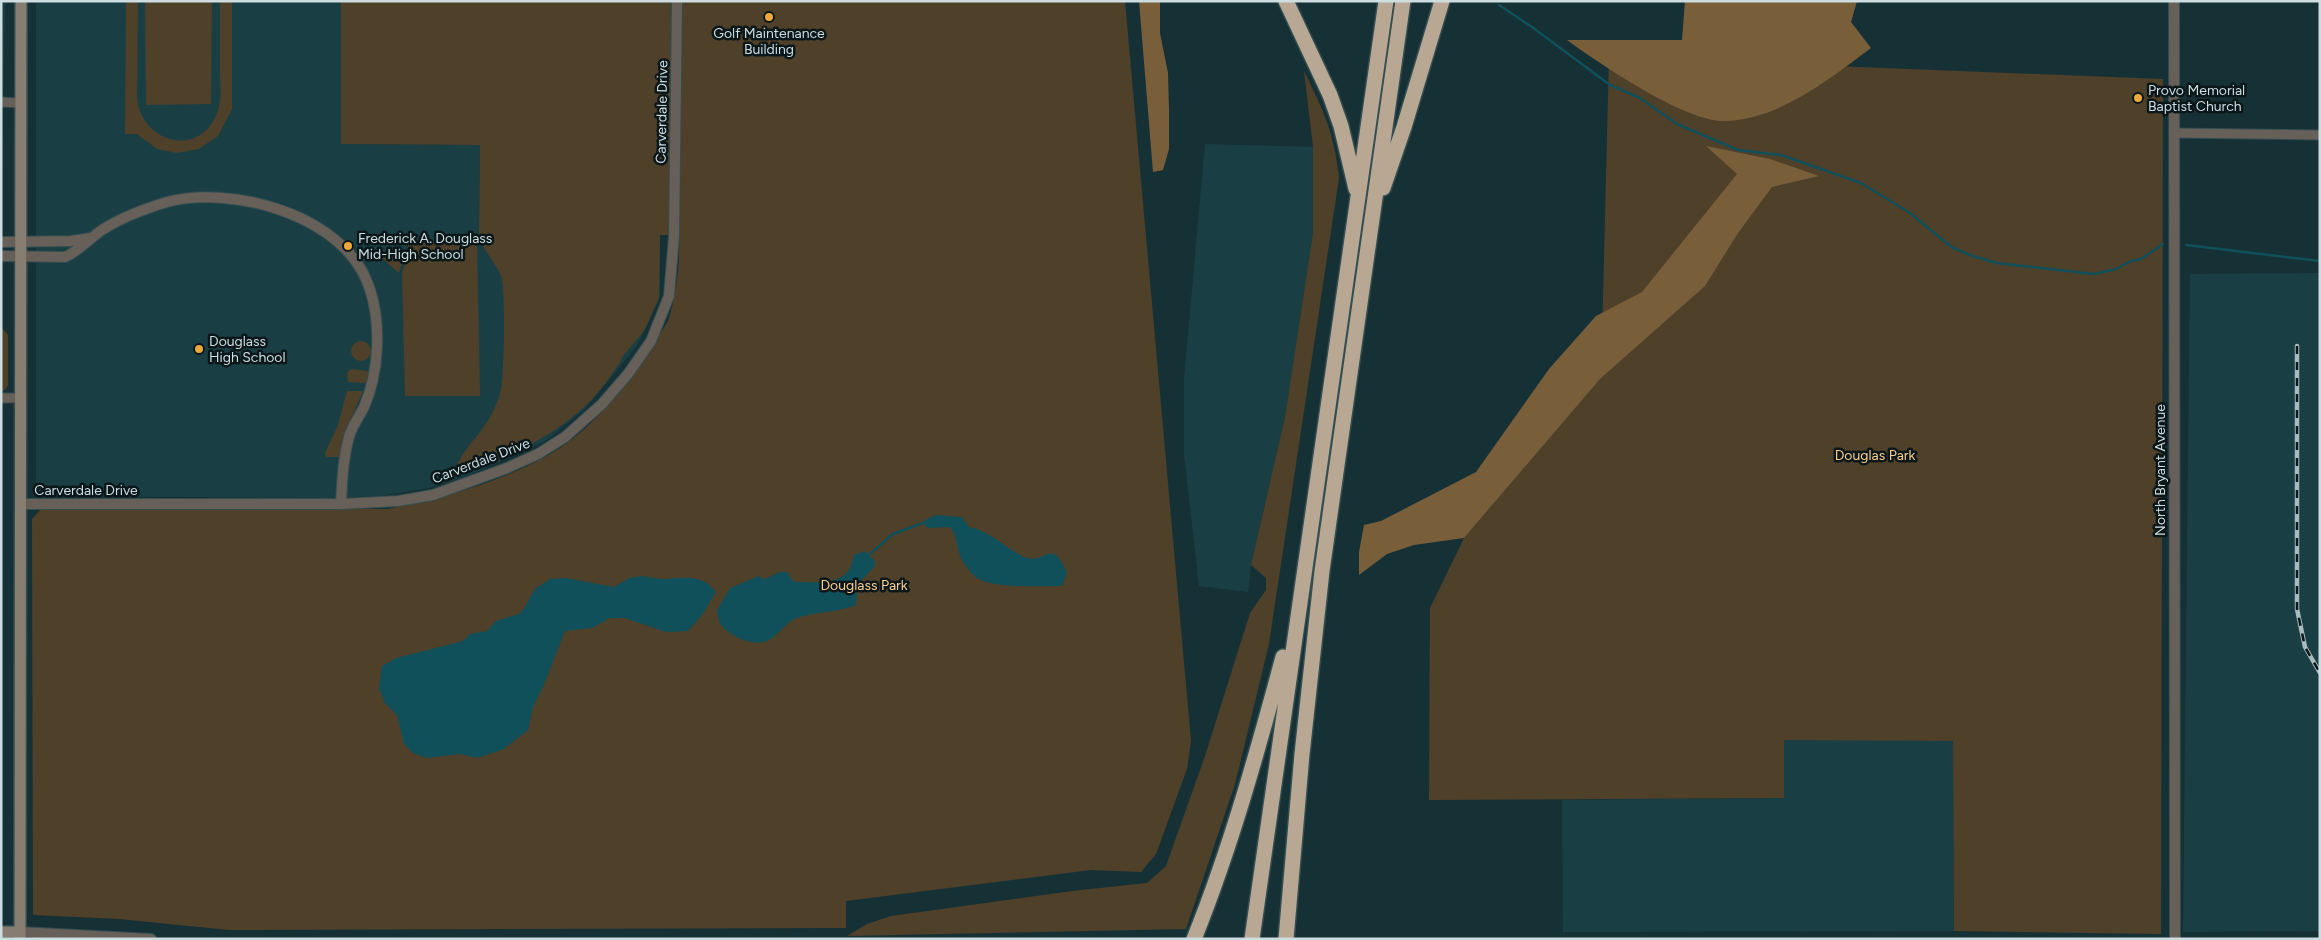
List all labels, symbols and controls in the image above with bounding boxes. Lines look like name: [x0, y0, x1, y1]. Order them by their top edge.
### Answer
marker: Golf Maintenance Building: [763, 11, 775, 23]
place label: Golf Maintenance Building: [713, 25, 825, 58]
street label: Carverdale Drive: [653, 60, 671, 164]
place label: Provo Memorial Baptist Church: [2148, 82, 2245, 115]
marker: Provo Memorial Baptist Church: [2132, 92, 2144, 104]
place label: Frederick A. Douglass Mid-High School: [358, 230, 492, 263]
marker: Frederick A. Douglass Mid-High School: [342, 240, 354, 252]
place label: Douglass High School: [209, 333, 286, 366]
marker: Douglass High School: [193, 343, 205, 355]
street label: North Bryant Avenue: [2152, 404, 2169, 536]
street label: Carverdale Drive: [430, 434, 533, 487]
park label: Douglas Park: [1835, 447, 1916, 464]
street label: Carverdale Drive: [34, 482, 138, 499]
park label: Douglass Park: [820, 577, 908, 594]

